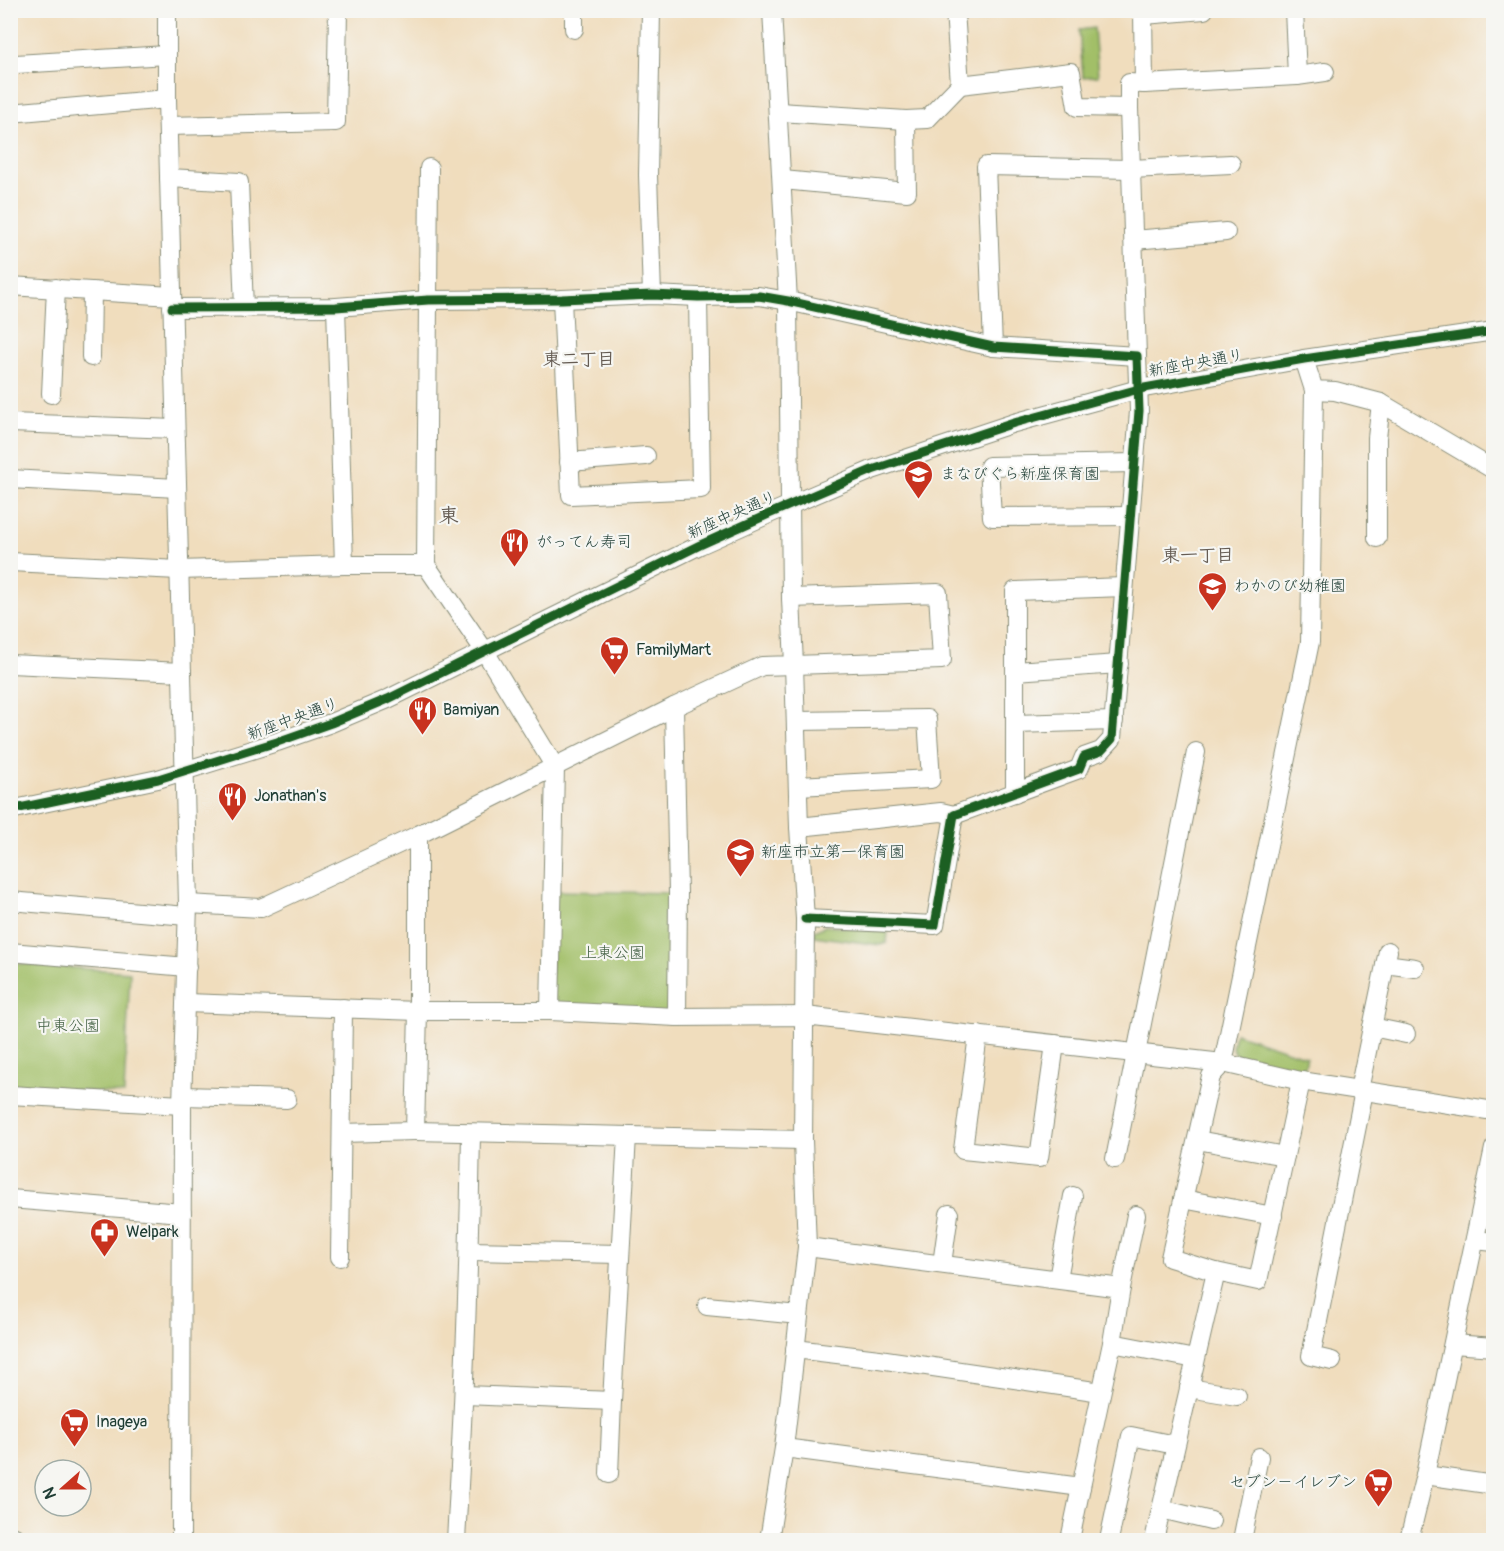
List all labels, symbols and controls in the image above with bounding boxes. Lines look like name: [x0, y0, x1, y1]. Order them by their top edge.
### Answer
street label: 新座中央通り: [1147, 345, 1245, 381]
district label: 東二丁目: [543, 348, 615, 371]
school or university icon: まなびぐら新座保育園: [903, 458, 935, 500]
place label: まなびぐら新座保育園: [940, 464, 1100, 484]
street label: 新座中央通り: [684, 486, 780, 544]
district label: 東: [439, 503, 459, 528]
restaurant icon: がってん寿司: [499, 526, 531, 568]
place label: がってん寿司: [536, 532, 632, 552]
district label: 東一丁目: [1162, 544, 1234, 567]
school or university icon: わかのび幼稚園: [1197, 570, 1229, 612]
place label: わかのび幼稚園: [1234, 576, 1346, 596]
supermarket icon: FamilyMart: [599, 634, 631, 676]
place label: FamilyMart: [636, 640, 711, 660]
street label: 新座中央通り: [244, 693, 342, 745]
restaurant icon: Bamiyan: [406, 694, 438, 736]
place label: Bamiyan: [443, 700, 499, 720]
restaurant icon: Jonathan's: [217, 780, 249, 822]
place label: Jonathan's: [254, 786, 326, 806]
school or university icon: 新座市立第一保育園: [724, 836, 756, 878]
place label: 新座市立第一保育園: [761, 842, 905, 862]
park label: 上東公園: [581, 943, 645, 963]
park label: 中東公園: [36, 1016, 100, 1036]
pharmacy icon: Welpark: [89, 1216, 121, 1258]
place label: Welpark: [126, 1222, 179, 1242]
supermarket icon: Inageya: [59, 1406, 91, 1448]
place label: Inageya: [96, 1412, 147, 1432]
north arrow: [33, 1458, 93, 1518]
supermarket icon: セブン－イレブン: [1362, 1466, 1394, 1508]
place label: セブン－イレブン: [1229, 1472, 1357, 1492]
text: N: [39, 1484, 61, 1502]

